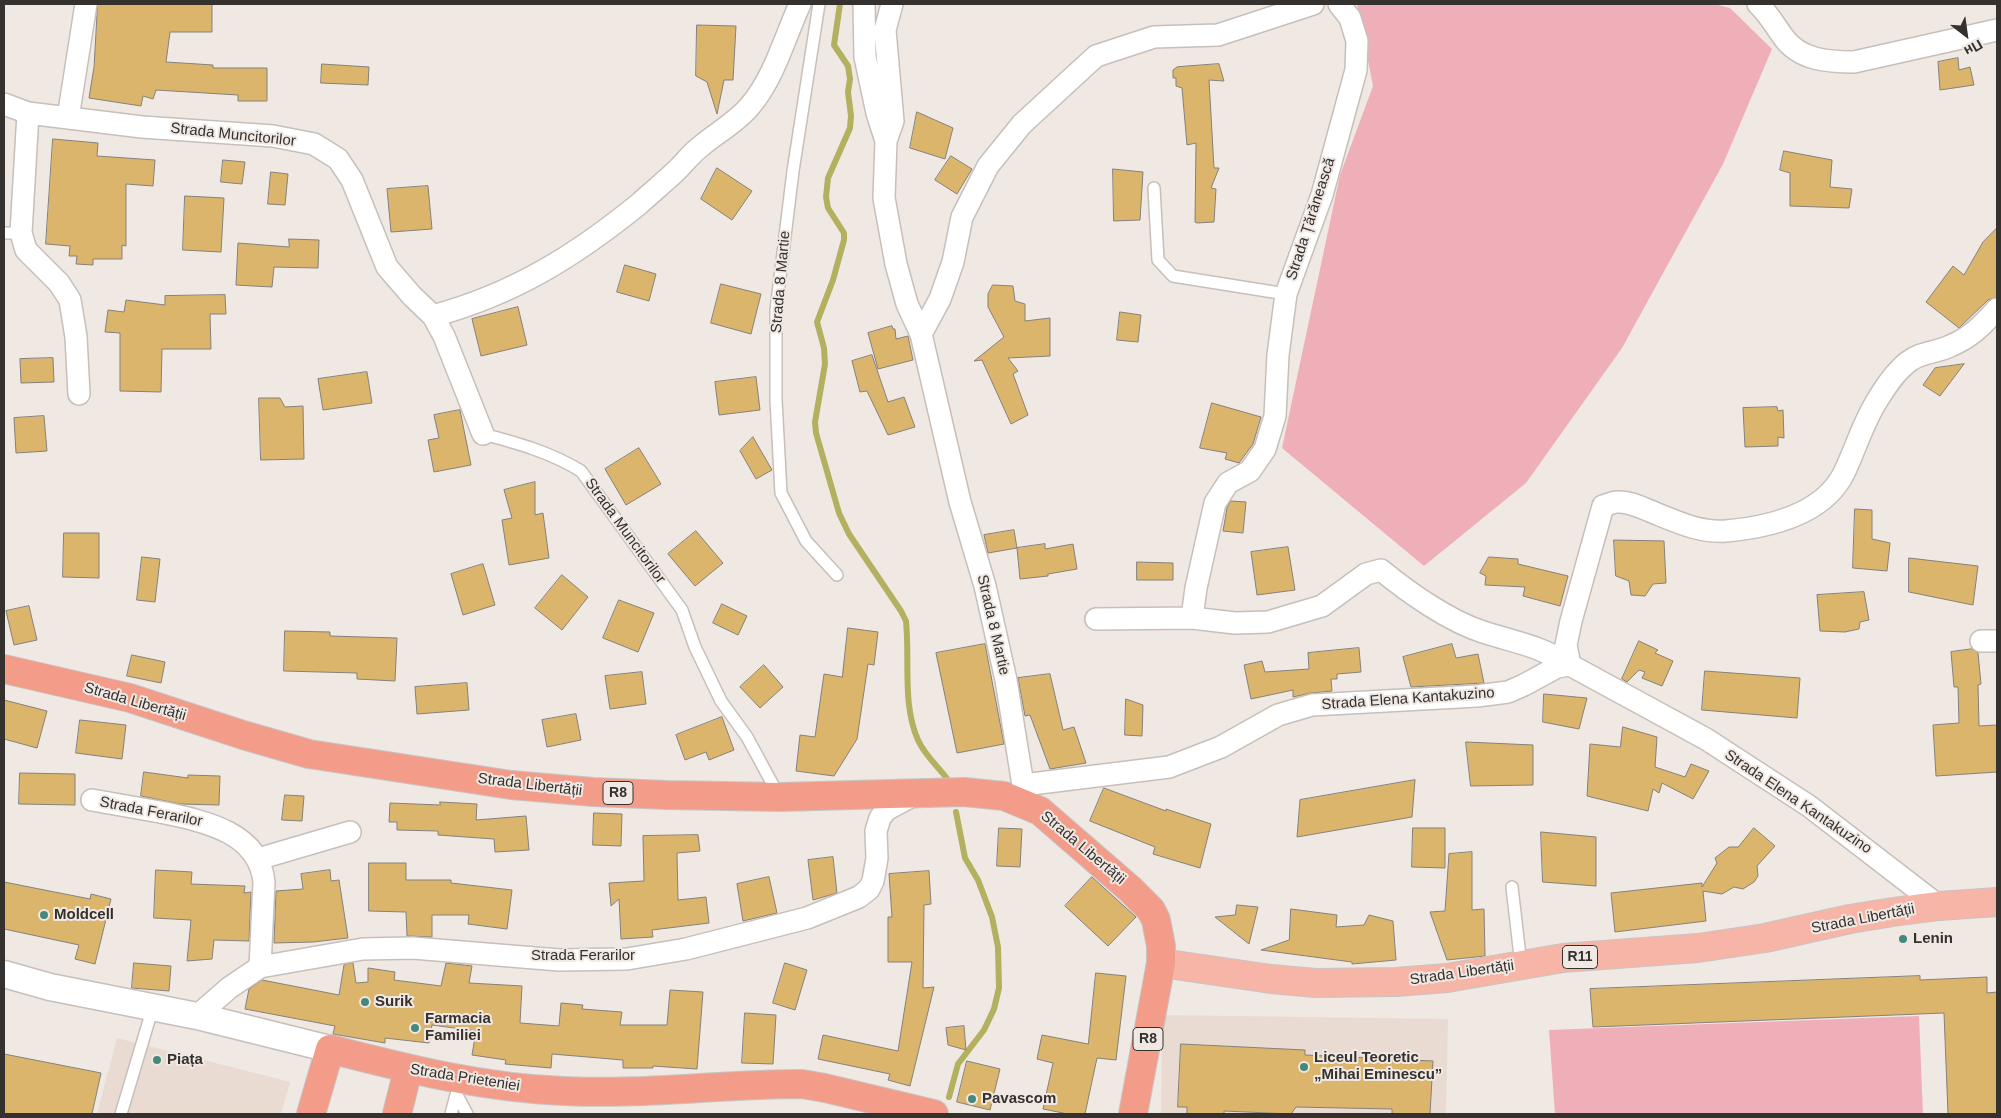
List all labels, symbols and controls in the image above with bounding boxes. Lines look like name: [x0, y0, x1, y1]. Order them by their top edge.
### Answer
north arrow: [1941, 10, 1991, 60]
text: Пн: [1961, 36, 1986, 60]
street label: Strada Muncitorilor: [169, 119, 297, 151]
street label: Strada Țărănească: [1283, 156, 1339, 282]
street label: Strada 8 Martie: [768, 230, 794, 334]
street label: Strada Muncitorilor: [581, 475, 669, 587]
street label: Strada 8 Martie: [973, 573, 1013, 677]
street label: Strada Libertății: [82, 679, 188, 725]
street label: Strada Elena Kantakuzino: [1321, 684, 1495, 714]
street label: Strada Elena Kantakuzino: [1721, 746, 1875, 858]
street label: Strada Libertății: [477, 770, 583, 800]
road number: R8: [603, 781, 633, 804]
street label: Strada Ferarilor: [98, 793, 204, 831]
street label: Strada Libertății: [1037, 807, 1129, 889]
street label: Strada Libertății: [1810, 900, 1916, 938]
place label: Moldcell: [54, 906, 114, 924]
marker: Moldcell: [38, 909, 50, 921]
place label: Lenin: [1913, 930, 1953, 948]
marker: Lenin: [1897, 933, 1909, 945]
road number: R11: [1562, 946, 1598, 969]
street label: Strada Ferarilor: [531, 947, 635, 965]
street label: Strada Libertății: [1409, 957, 1515, 989]
place label: Surik: [375, 993, 413, 1011]
marker: Surik: [359, 996, 371, 1008]
place label: Farmacia Familiei: [425, 1010, 491, 1045]
marker: Farmacia Familiei: [409, 1022, 421, 1034]
road number: R8: [1133, 1028, 1163, 1050]
place label: Liceul Teoretic „Mihai Eminescu”: [1314, 1049, 1442, 1084]
place label: Piața: [167, 1051, 203, 1069]
marker: Piața: [151, 1054, 163, 1066]
street label: Strada Prieteniei: [409, 1060, 521, 1096]
marker: Liceul Teoretic „Mihai Eminescu”: [1298, 1061, 1310, 1073]
place label: Pavascom: [982, 1090, 1056, 1108]
marker: Pavascom: [966, 1093, 978, 1105]

